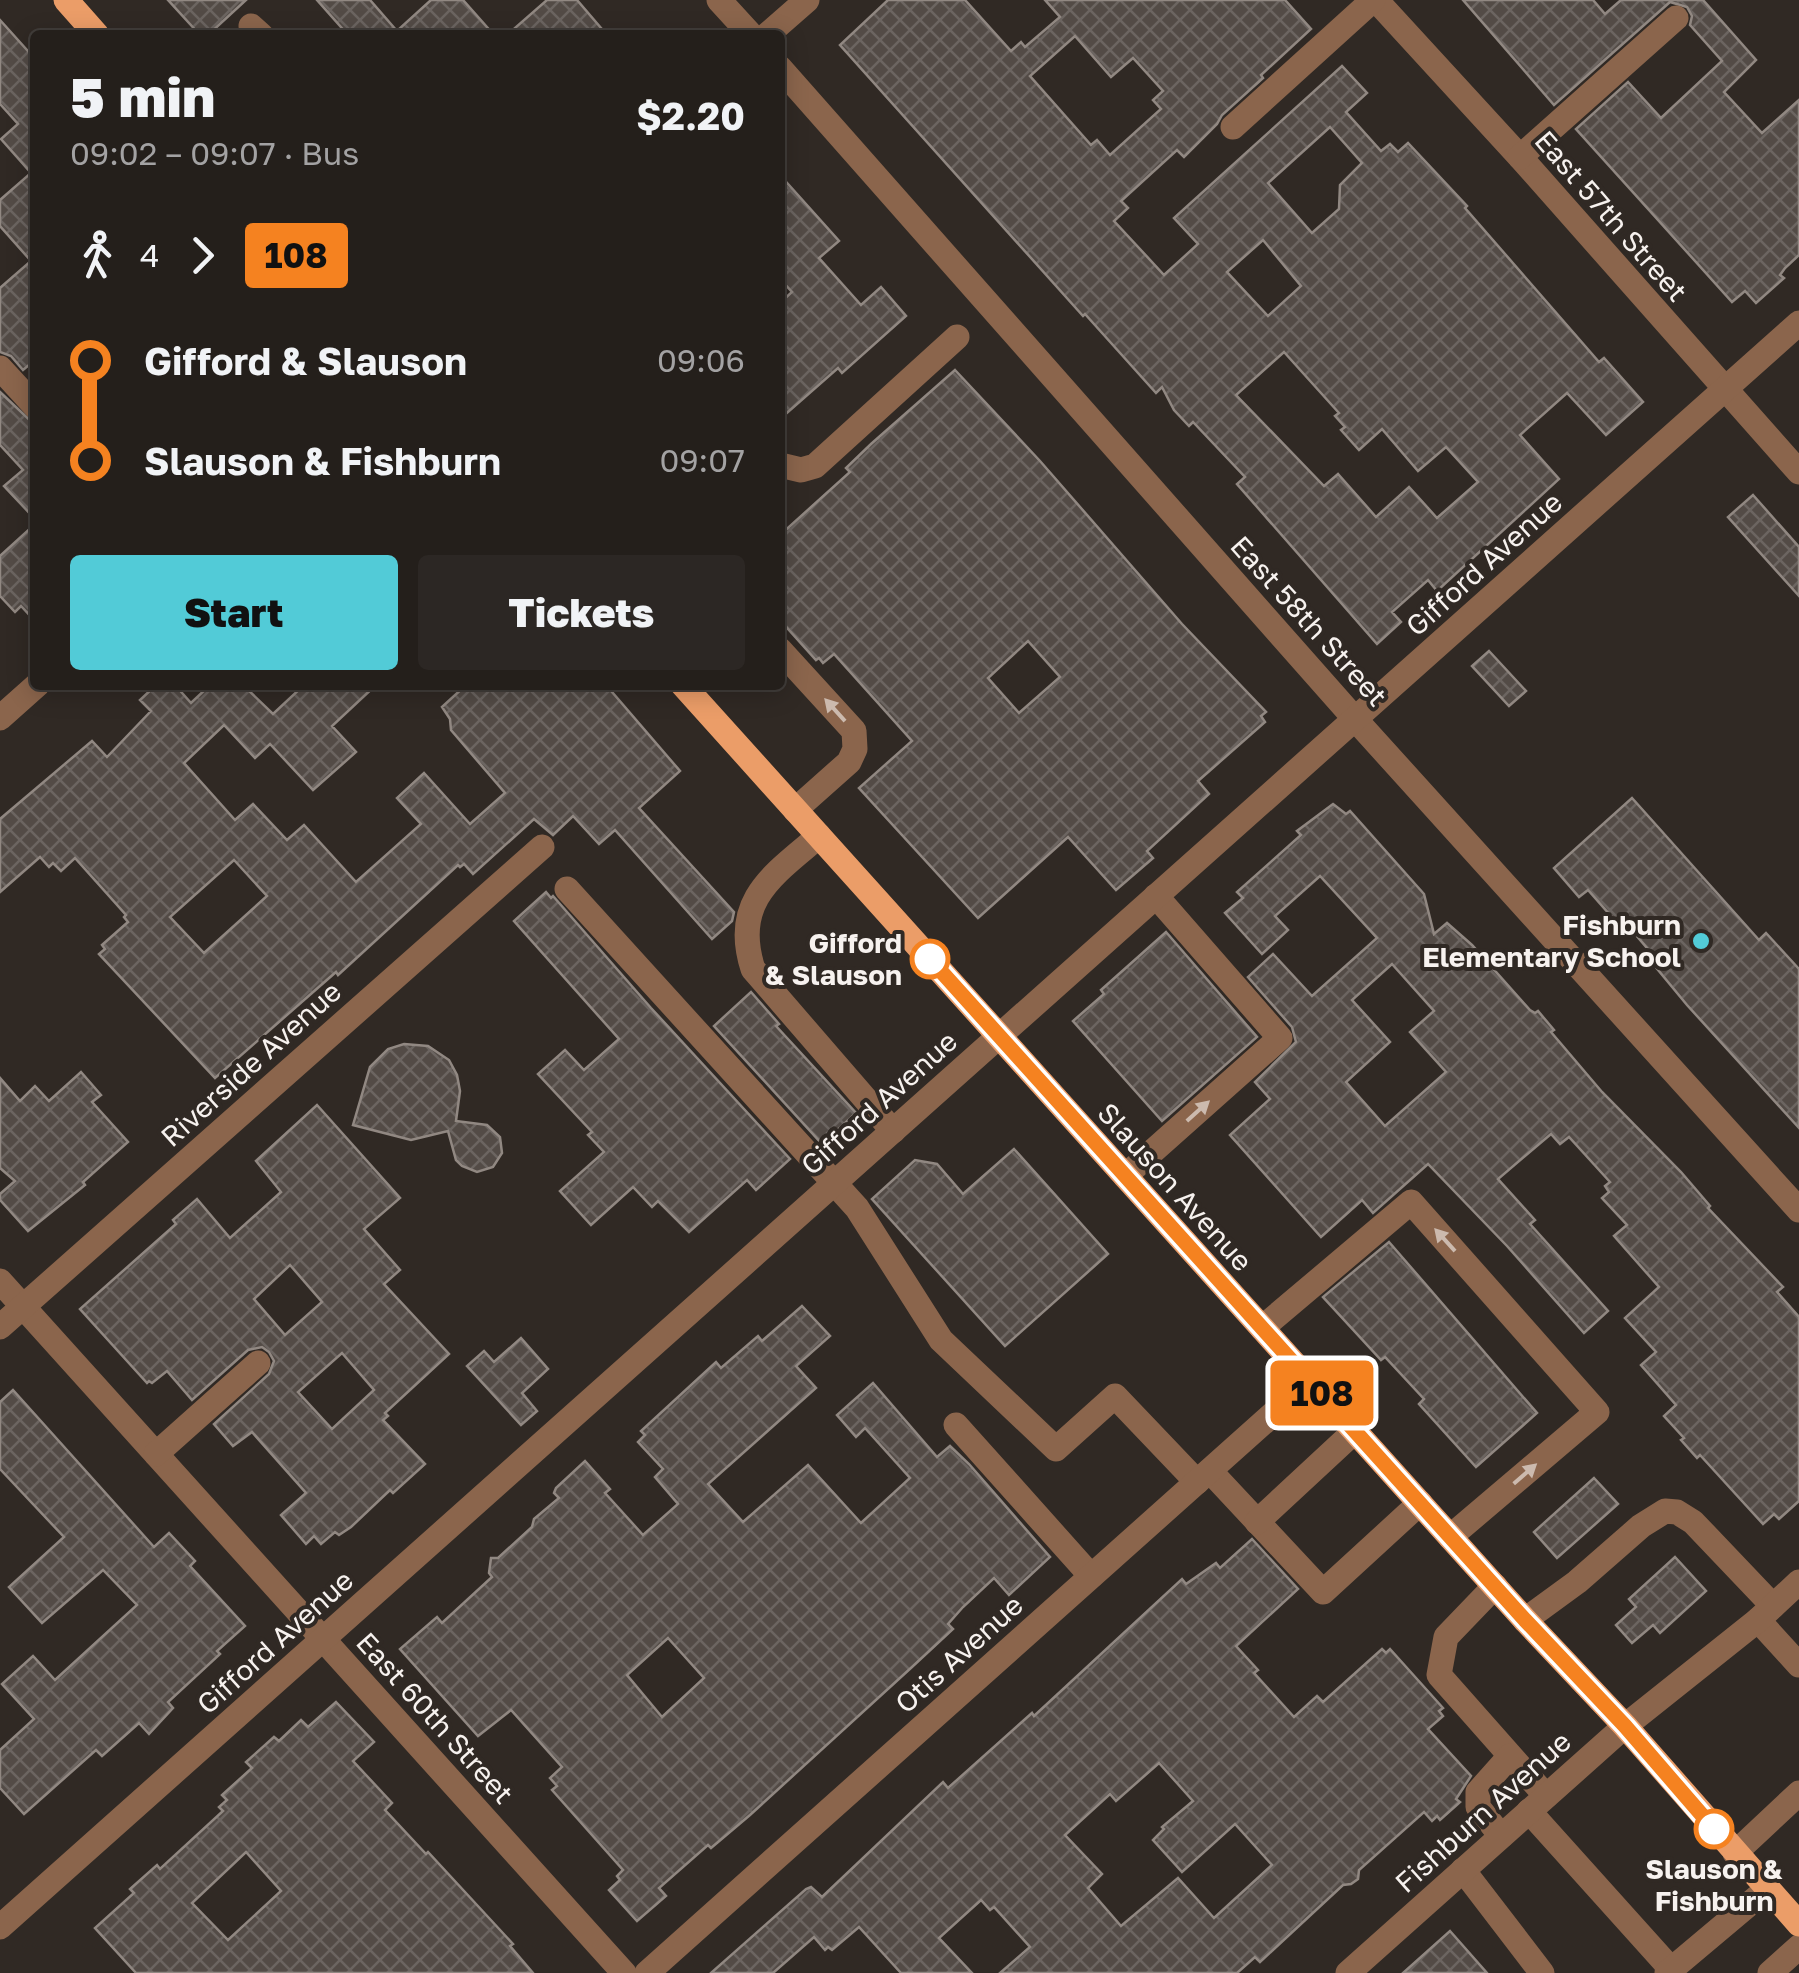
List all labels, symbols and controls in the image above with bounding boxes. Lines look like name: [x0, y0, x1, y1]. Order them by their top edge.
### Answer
text: 5 min: [70, 63, 215, 129]
text: $2.20: [636, 93, 745, 138]
street label: East 57th Street: [1528, 124, 1694, 308]
text: 09:02 – 09:07 · Bus: [70, 134, 359, 172]
icon: walk: [70, 228, 125, 283]
icon: forward: [175, 228, 230, 283]
text: 108: [265, 234, 328, 276]
text: 4: [140, 236, 160, 274]
text: Gifford & Slauson: [144, 338, 467, 383]
text: 09:06: [657, 341, 745, 379]
text: Slauson & Fishburn: [144, 438, 501, 483]
text: 09:07: [659, 441, 745, 479]
street label: Gifford Avenue: [1399, 485, 1568, 642]
street label: East 58th Street: [1224, 529, 1394, 712]
button: Start: [70, 555, 398, 670]
button: Tickets: [418, 555, 745, 670]
one-way arrow: [824, 698, 847, 722]
place label: Fishburn Elementary School: [1422, 908, 1681, 973]
place label: Gifford & Slauson: [765, 926, 902, 991]
marker: Fishburn Elementary School: [1690, 930, 1712, 952]
marker: Gifford & Slauson: [911, 940, 949, 978]
street label: Riverside Avenue: [154, 974, 347, 1153]
street label: Gifford Avenue: [794, 1024, 963, 1181]
street label: Slauson Avenue: [1091, 1096, 1259, 1277]
one-way arrow: [1185, 1101, 1210, 1123]
one-way arrow: [1434, 1228, 1456, 1253]
line badge: 108: [1264, 1360, 1380, 1426]
text: 108: [1290, 1372, 1354, 1414]
one-way arrow: [1512, 1464, 1537, 1486]
street label: Gifford Avenue: [190, 1563, 359, 1720]
street label: Otis Avenue: [888, 1588, 1029, 1719]
street label: East 60th Street: [350, 1626, 521, 1810]
street label: Fishburn Avenue: [1388, 1724, 1577, 1899]
marker: Slauson & Fishburn: [1695, 1810, 1733, 1848]
place label: Slauson & Fishburn: [1645, 1852, 1783, 1917]

